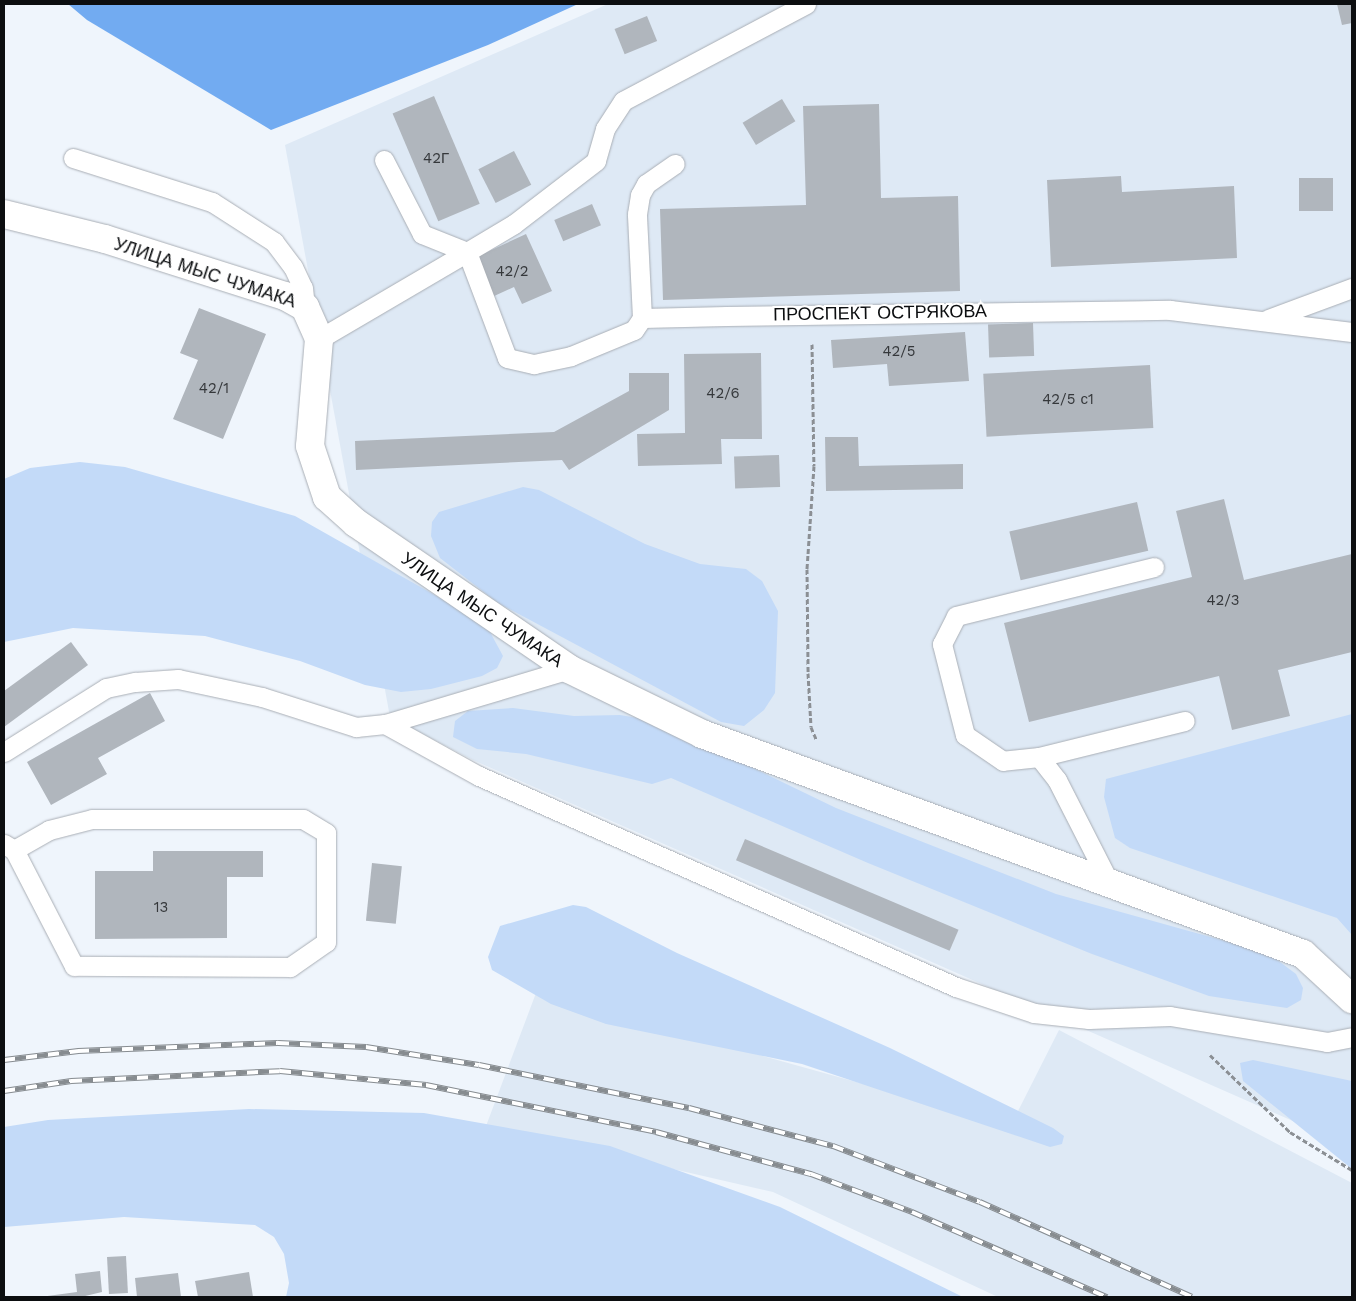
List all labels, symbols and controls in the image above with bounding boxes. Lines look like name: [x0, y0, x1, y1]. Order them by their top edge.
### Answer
house number: 42Г: [423, 150, 449, 168]
street label: УЛИЦА МЫС ЧУМАКА: [111, 233, 299, 313]
house number: 42/2: [495, 263, 529, 281]
street label: ПРОСПЕКТ ОСТРЯКОВА: [773, 300, 987, 326]
house number: 42/5: [882, 343, 916, 361]
house number: 42/1: [199, 380, 229, 398]
house number: 42/6: [706, 385, 740, 403]
house number: 42/5 с1: [1042, 391, 1094, 409]
street label: УЛИЦА МЫС ЧУМАКА: [397, 548, 567, 672]
house number: 42/3: [1206, 592, 1240, 610]
house number: 13: [154, 899, 168, 917]

